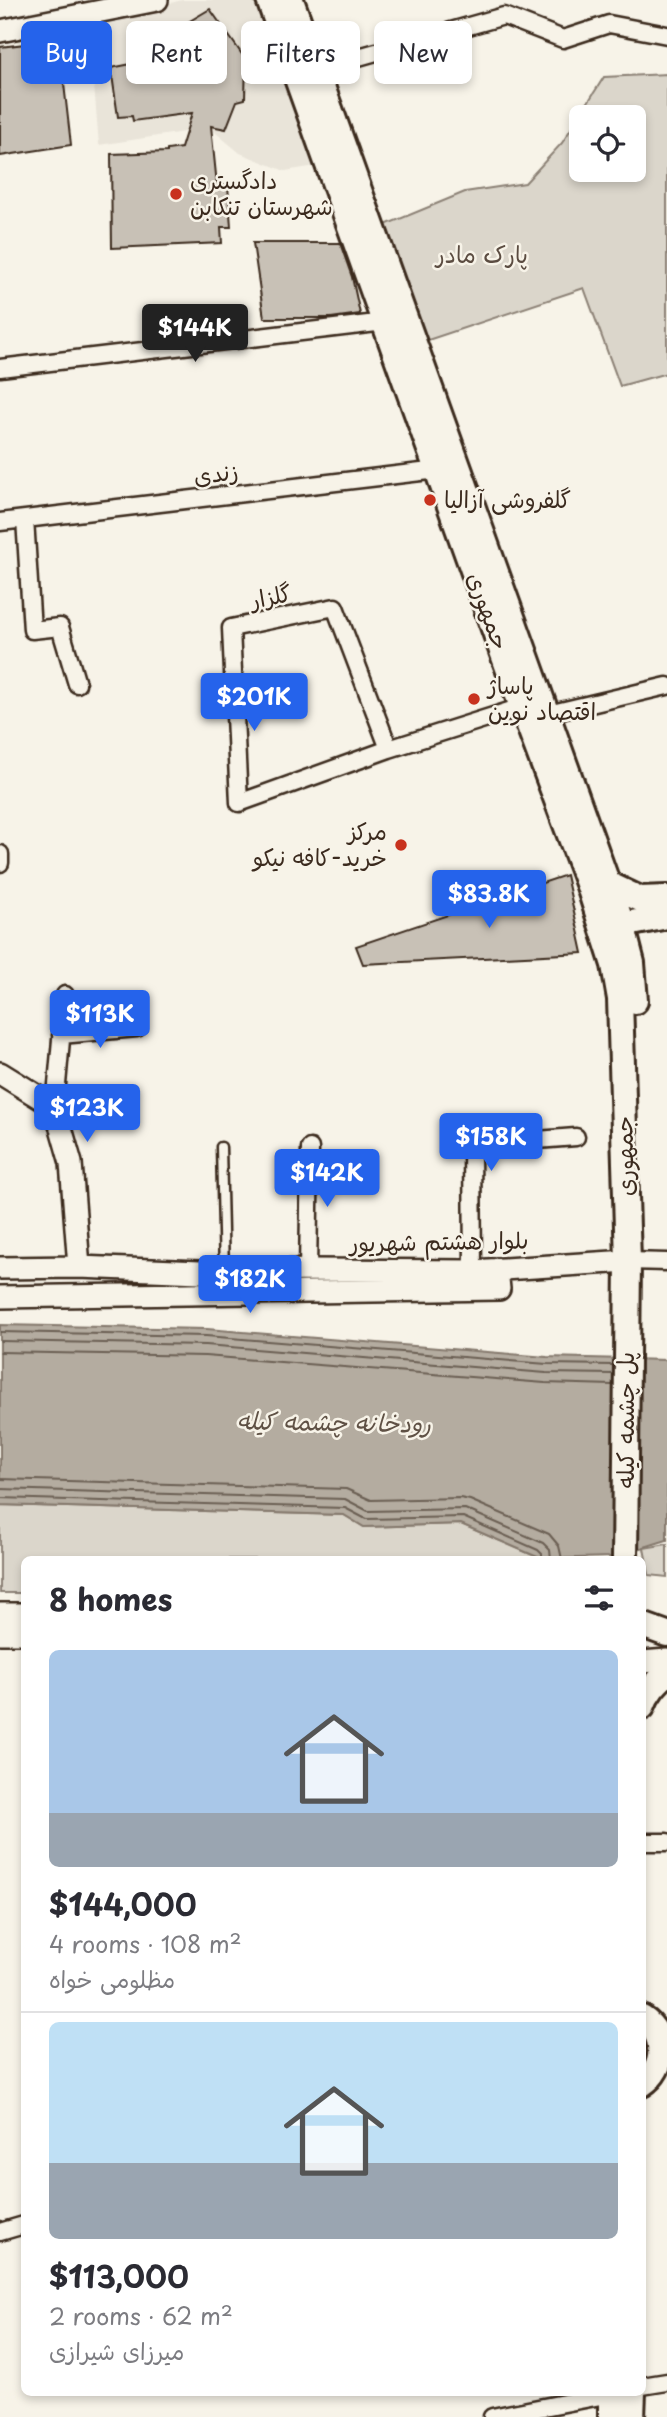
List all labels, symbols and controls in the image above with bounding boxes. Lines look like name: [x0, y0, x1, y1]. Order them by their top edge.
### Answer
chip: Buy: [21, 21, 112, 84]
chip: Rent: [126, 21, 227, 84]
chip: Filters: [241, 21, 360, 84]
chip: New: [374, 21, 472, 84]
map controls: [569, 105, 646, 182]
button: locate: [569, 105, 646, 182]
place label: دادگستری شهرستان تنکابن: [190, 162, 333, 223]
marker: دادگستری شهرستان تنکابن: [168, 186, 184, 202]
park label: پارک مادر: [434, 236, 528, 271]
pin: $144K: [146, 304, 244, 364]
text: $144K: [158, 309, 232, 344]
street label: زندی: [192, 452, 240, 493]
place label: گلفروشی آزالیا: [444, 481, 571, 516]
marker: گلفروشی آزالیا: [422, 492, 438, 508]
street label: جمهوری: [459, 567, 520, 654]
street label: گلزار: [245, 574, 294, 617]
place label: پاساژ اقتصاد نوین: [486, 667, 596, 728]
pin: $201K: [205, 674, 303, 733]
text: $201K: [217, 678, 291, 713]
marker: پاساژ اقتصاد نوین: [466, 691, 482, 707]
place label: مرکز خرید-کافه نیکو: [251, 813, 387, 874]
marker: مرکز خرید-کافه نیکو: [393, 837, 409, 853]
pin: $83.8K: [432, 870, 546, 930]
text: $83.8K: [448, 875, 530, 910]
pin: $113K: [51, 990, 149, 1050]
text: $113K: [66, 995, 134, 1030]
pin: $123K: [38, 1084, 136, 1144]
text: $123K: [50, 1089, 124, 1124]
pin: $158K: [442, 1114, 540, 1173]
street label: جمهوری: [605, 1116, 642, 1196]
text: $158K: [455, 1118, 527, 1153]
pin: $142K: [278, 1150, 376, 1209]
text: $142K: [291, 1154, 364, 1189]
street label: بلوار هشتم شهریور: [347, 1221, 529, 1262]
pin: $182K: [201, 1256, 299, 1315]
text: $182K: [214, 1260, 286, 1295]
street label: پل چشمه کیله: [607, 1352, 642, 1488]
water label: رودخانه چشمه کیله: [237, 1401, 431, 1441]
text: 8 homes: [49, 1576, 172, 1621]
icon: filters: [580, 1579, 618, 1617]
icon: home: [271, 1696, 397, 1822]
text: $144,000: [49, 1881, 197, 1926]
text: 4 rooms · 108 m²: [49, 1926, 242, 1961]
text: مظلومی خواه: [49, 1961, 175, 1996]
icon: home: [271, 2068, 397, 2194]
text: $113,000: [49, 2253, 189, 2298]
text: 2 rooms · 62 m²: [49, 2298, 233, 2333]
text: میرزای شیرازی: [49, 2333, 184, 2368]

